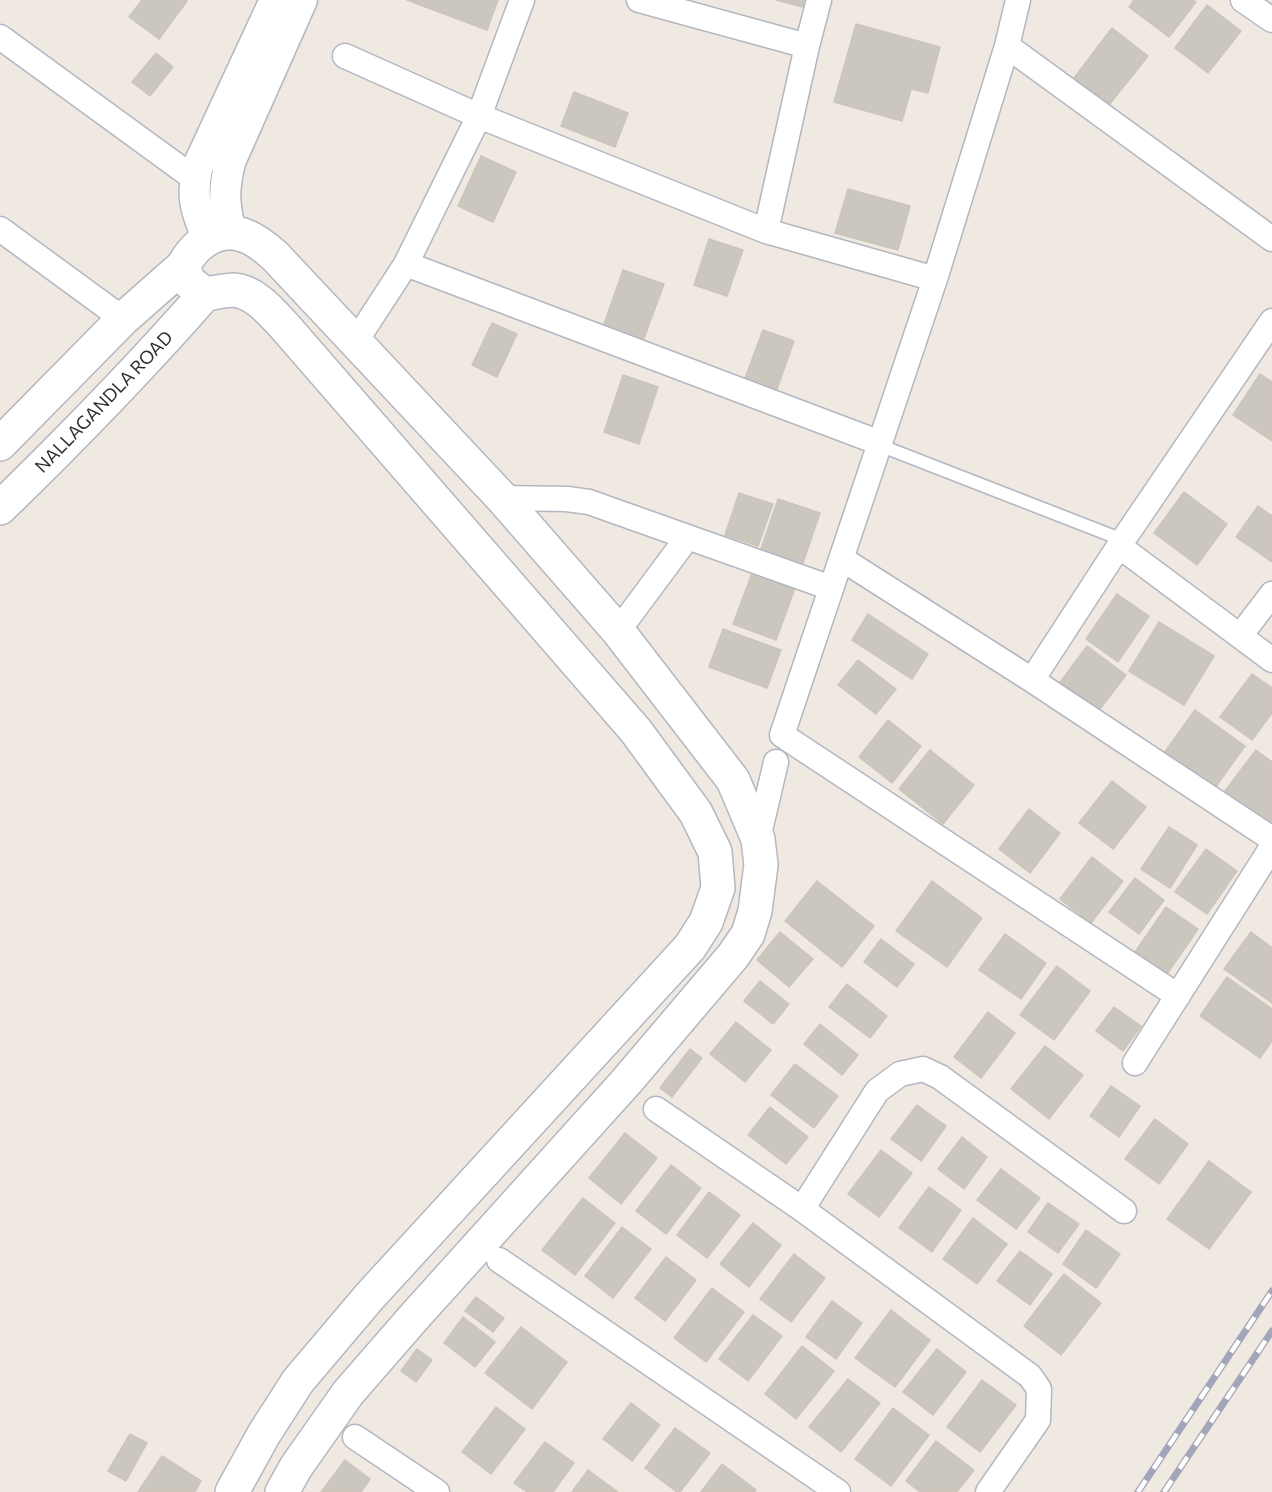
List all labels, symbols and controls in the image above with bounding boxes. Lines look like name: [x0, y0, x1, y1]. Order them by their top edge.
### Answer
street label: NALLAGANDLA ROAD: [31, 327, 177, 477]

